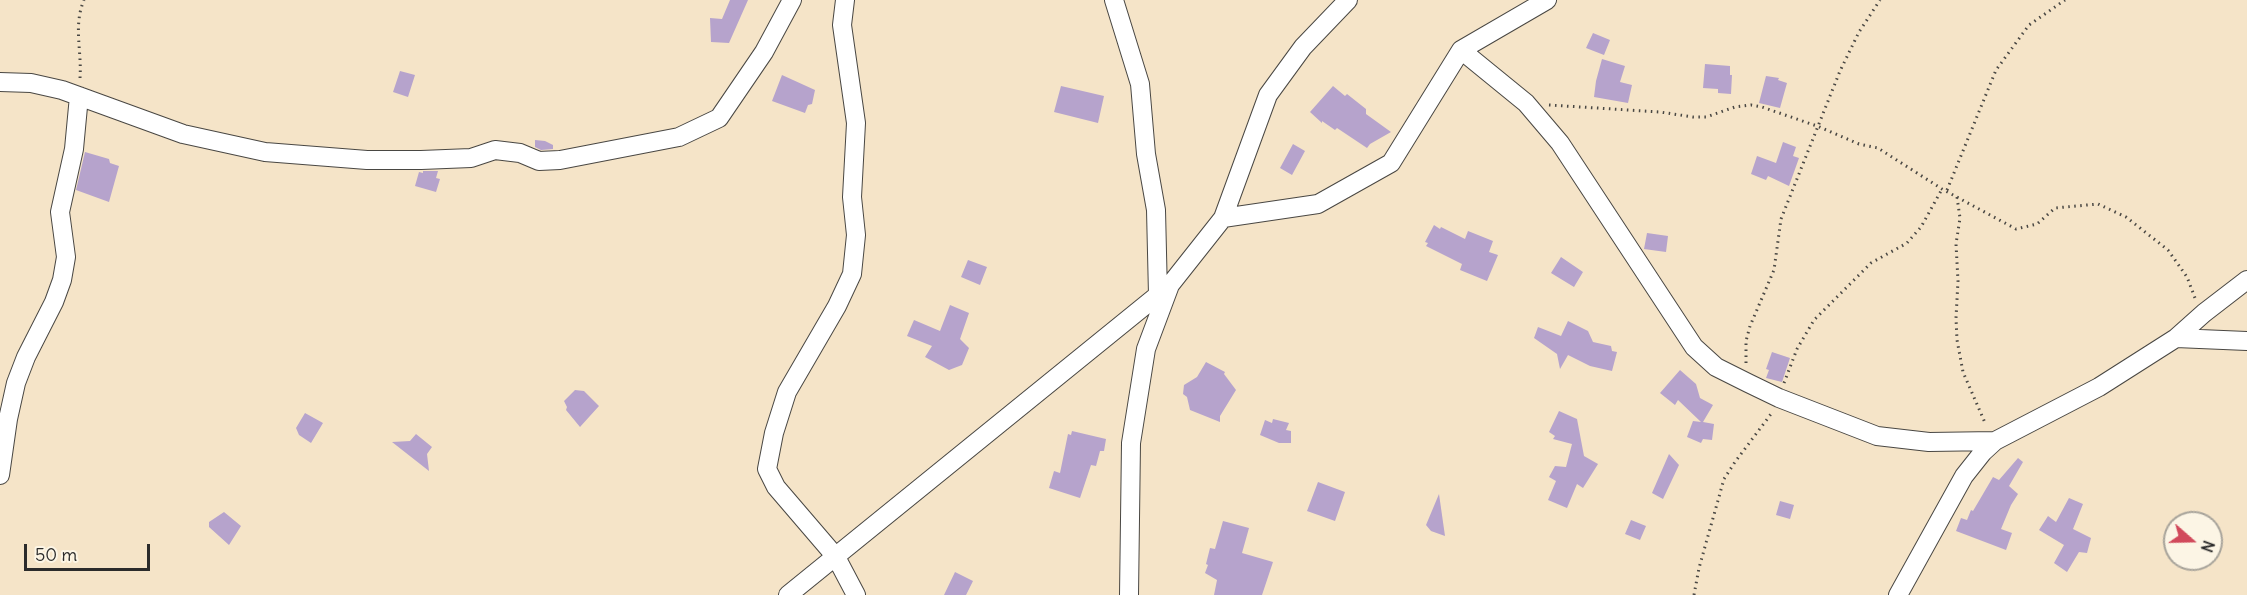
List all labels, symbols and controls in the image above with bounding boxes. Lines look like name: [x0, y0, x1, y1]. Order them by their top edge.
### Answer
north arrow: [2163, 511, 2223, 571]
scale bar: [27, 532, 153, 570]
text: N: [2197, 538, 2219, 555]
text: 50 m: [35, 543, 77, 566]

